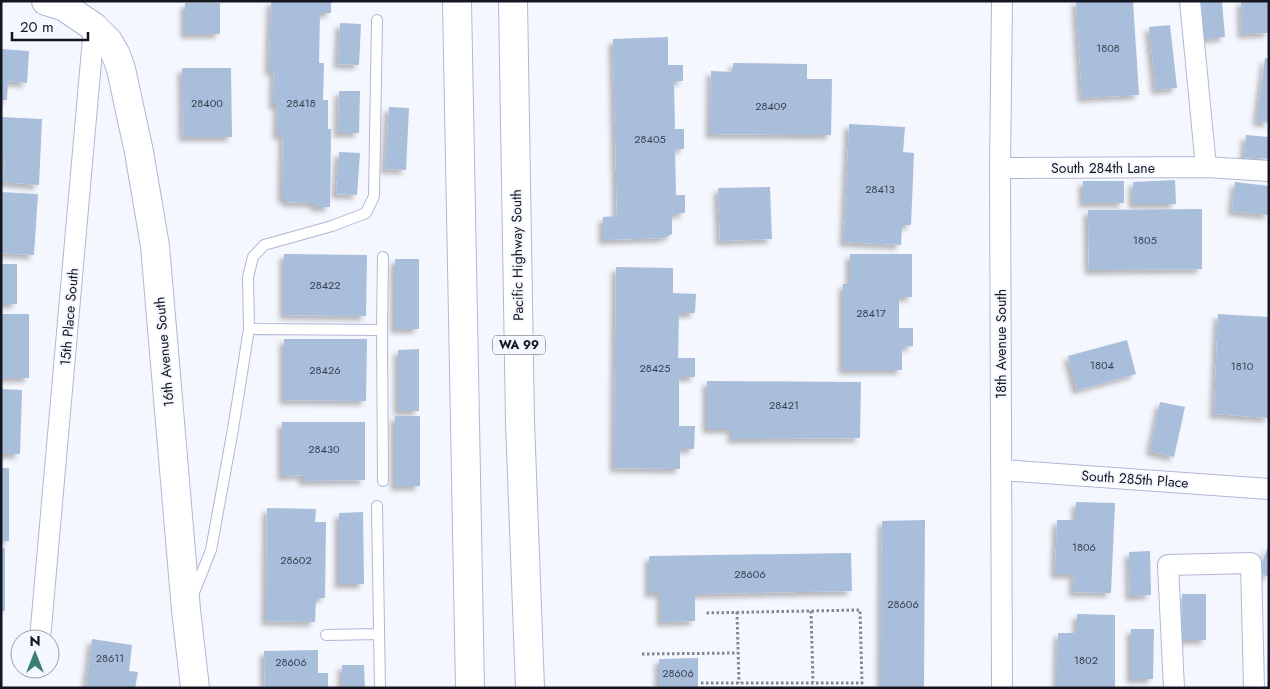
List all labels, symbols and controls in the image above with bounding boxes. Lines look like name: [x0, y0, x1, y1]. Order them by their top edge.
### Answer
scale bar: [12, 10, 89, 42]
text: 20 m: [20, 16, 54, 38]
house number: 1808: [1096, 40, 1120, 56]
house number: 28400: [191, 95, 223, 111]
house number: 28418: [286, 95, 316, 111]
house number: 28409: [755, 98, 787, 114]
house number: 28405: [634, 131, 666, 147]
street label: South 284th Lane: [1051, 158, 1155, 178]
house number: 28413: [865, 181, 895, 197]
street label: Pacific Highway South: [506, 189, 528, 321]
house number: 1805: [1133, 232, 1157, 248]
street label: 15th Place South: [55, 267, 83, 367]
house number: 28422: [309, 277, 341, 293]
street label: 18th Avenue South: [991, 289, 1011, 399]
street label: 16th Avenue South: [149, 296, 179, 408]
house number: 28417: [856, 305, 886, 321]
road number: WA 99: [493, 336, 545, 354]
house number: 1804: [1090, 357, 1115, 373]
house number: 1810: [1231, 358, 1254, 374]
house number: 28425: [639, 360, 671, 376]
house number: 28426: [309, 362, 341, 378]
house number: 28421: [769, 397, 799, 413]
house number: 28430: [308, 441, 340, 457]
street label: South 285th Place: [1081, 465, 1189, 493]
house number: 1806: [1072, 539, 1096, 555]
house number: 28602: [280, 552, 312, 568]
house number: 28606: [734, 566, 766, 582]
house number: 28606: [887, 596, 919, 612]
north arrow: [10, 629, 60, 679]
text: N: [29, 631, 41, 651]
house number: 28611: [96, 650, 124, 666]
house number: 1802: [1074, 652, 1098, 668]
house number: 28606: [275, 654, 307, 670]
house number: 28606: [662, 665, 694, 681]

